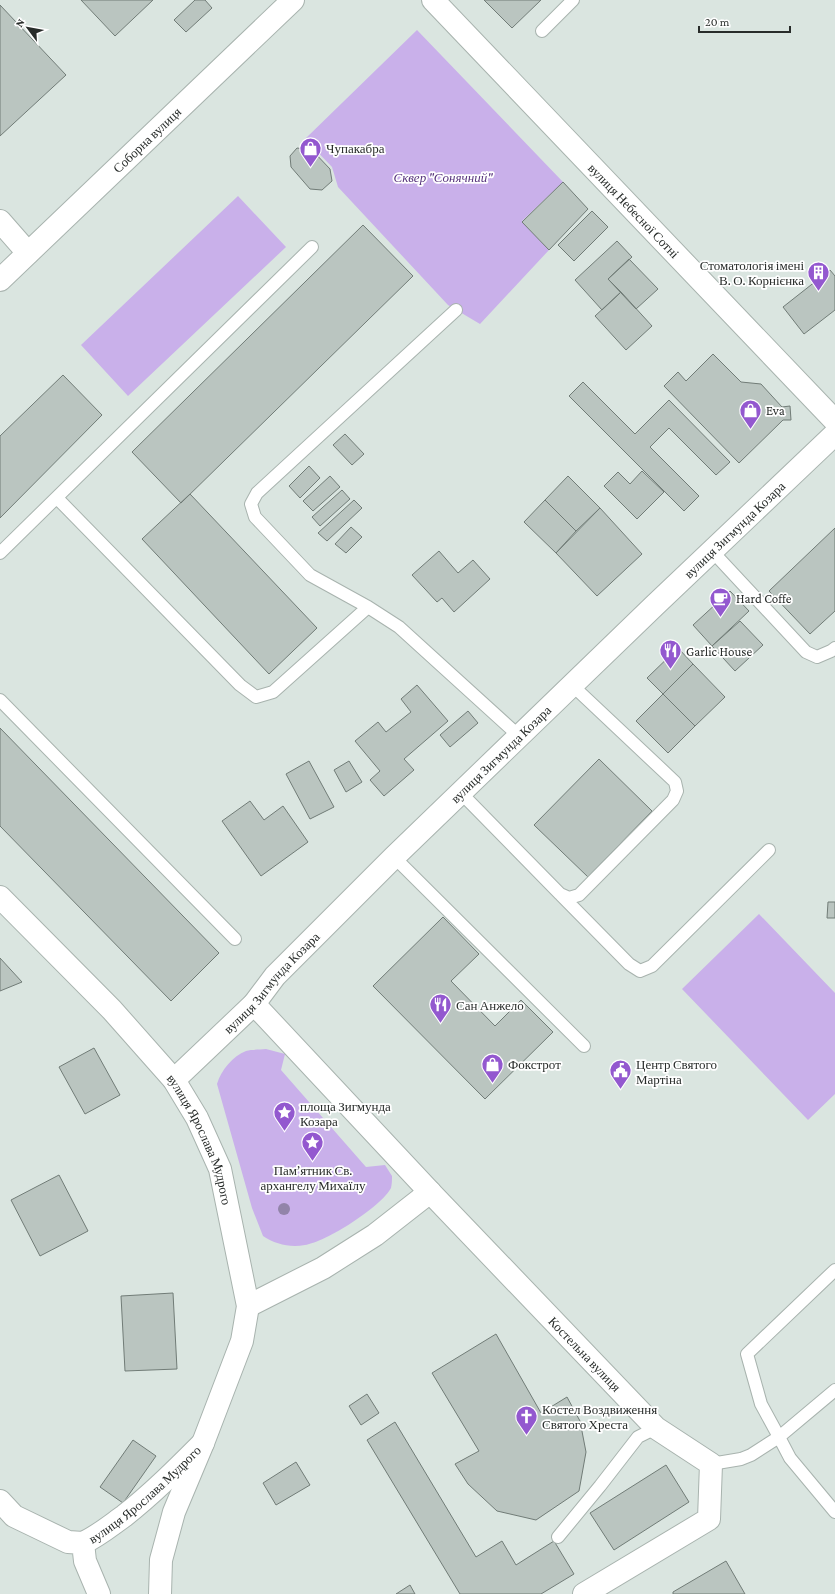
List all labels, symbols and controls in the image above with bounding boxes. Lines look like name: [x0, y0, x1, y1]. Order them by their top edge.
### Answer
north arrow: [8, 8, 48, 48]
scale bar: [699, 8, 790, 34]
text: 20 m: [705, 15, 730, 29]
text: N: [12, 16, 27, 29]
street label: Соборна вулиця: [110, 104, 184, 176]
shop icon: Чупакабра: [297, 135, 323, 168]
place label: Чупакабра: [326, 141, 385, 156]
street label: вулиця Небесної Сотні: [585, 160, 683, 261]
park label: Сквер "Сонячний": [393, 170, 493, 185]
place label: Стоматологія імені В. О. Корнієнка: [700, 258, 804, 288]
building icon: Стоматологія імені В. О. Корнієнка: [806, 259, 832, 292]
shop icon: Eva: [738, 397, 764, 430]
place label: Eva: [766, 403, 785, 418]
street label: вулиця Зигмунда Козара: [681, 478, 788, 581]
cafe icon: Hard Coffe: [708, 585, 734, 618]
place label: Hard Coffe: [736, 591, 792, 606]
restaurant icon: Garlic House: [657, 638, 683, 671]
place label: Garlic House: [686, 644, 752, 659]
street label: вулиця Зигмунда Козара: [448, 702, 554, 806]
street label: вулиця Зигмунда Козара: [221, 929, 322, 1036]
restaurant icon: Сан Анжело: [428, 992, 454, 1025]
place label: Сан Анжело: [456, 998, 524, 1013]
shop icon: Фокстрот: [480, 1051, 506, 1084]
place label: Фокстрот: [508, 1057, 561, 1072]
place label: Центр Святого Мартіна: [636, 1057, 717, 1087]
public building icon: Центр Святого Мартіна: [607, 1058, 633, 1091]
street label: вулиця Ярослава Мудрого: [164, 1071, 235, 1206]
place label: площа Зигмунда Козара: [300, 1099, 391, 1129]
place icon: площа Зигмунда Козара: [271, 1100, 297, 1133]
place icon: Пам’ятник Св. архангелу Михаїлу: [300, 1129, 326, 1162]
place label: Пам’ятник Св. архангелу Михаїлу: [261, 1163, 366, 1193]
street label: Костельна вулиця: [546, 1313, 624, 1394]
place label: Костел Воздвиження Святого Хреста: [542, 1402, 657, 1432]
church icon: Костел Воздвиження Святого Хреста: [513, 1403, 539, 1436]
street label: вулиця Ярослава Мудрого: [86, 1442, 204, 1546]

